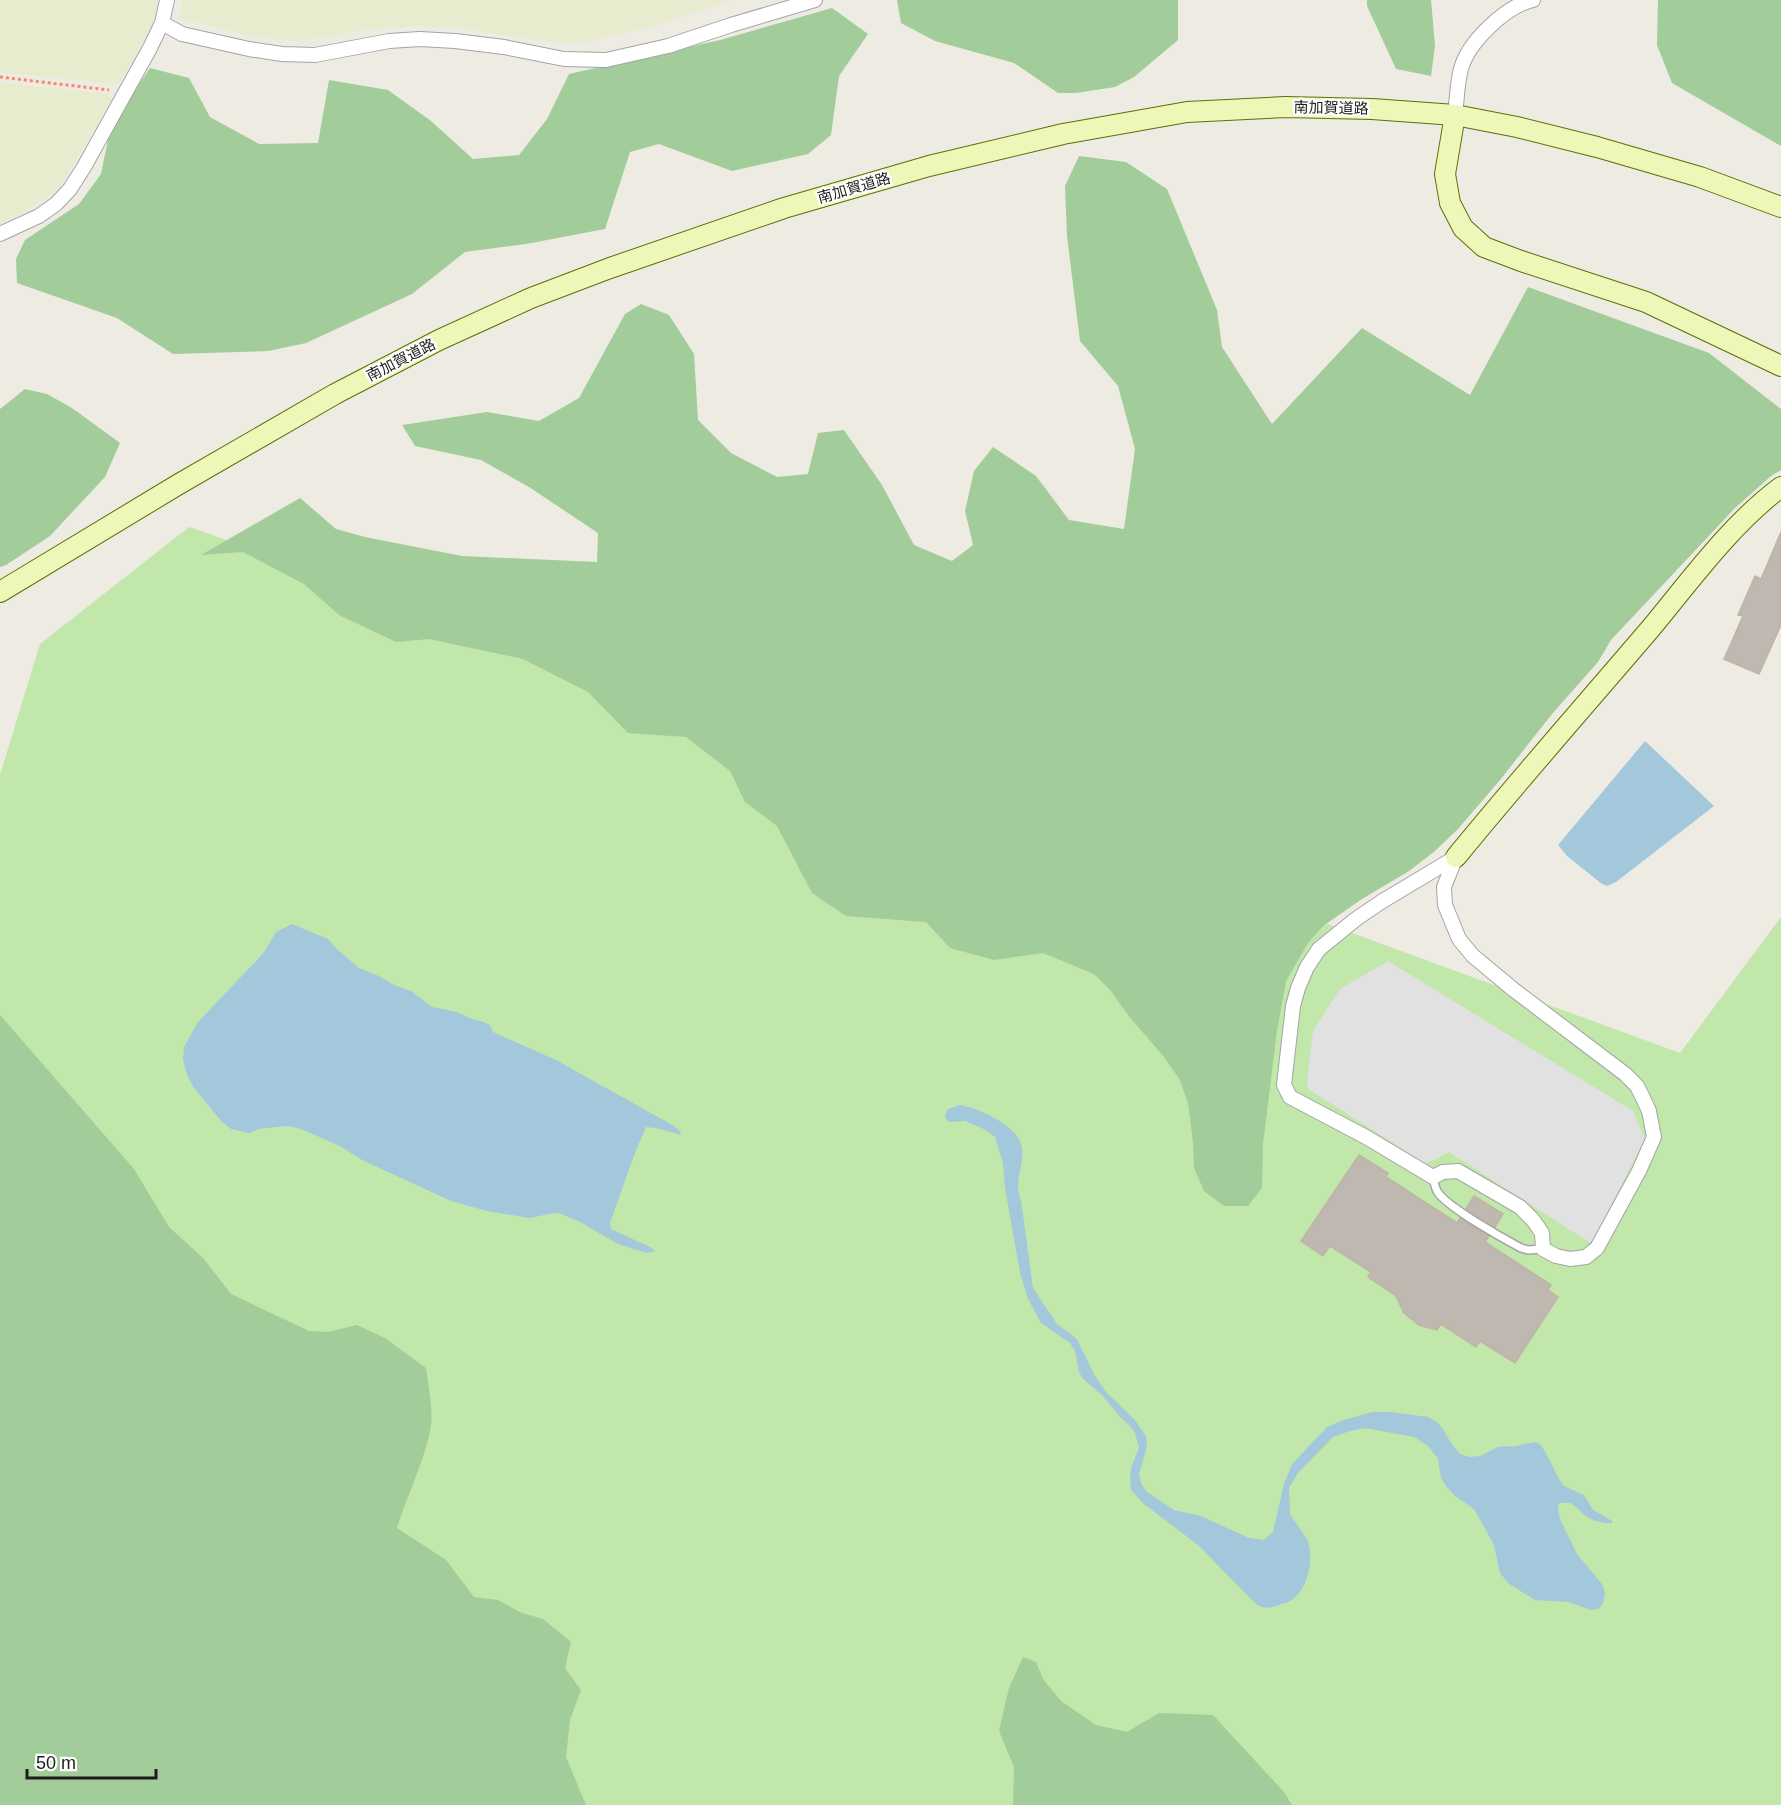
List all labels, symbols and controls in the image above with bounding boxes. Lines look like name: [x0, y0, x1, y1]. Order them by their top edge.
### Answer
street label: 南加賀道路: [1293, 98, 1369, 117]
street label: 南加賀道路: [815, 169, 892, 206]
street label: 南加賀道路: [363, 335, 438, 384]
scale bar: [27, 1742, 156, 1780]
text: 50 m: [36, 1753, 76, 1773]

